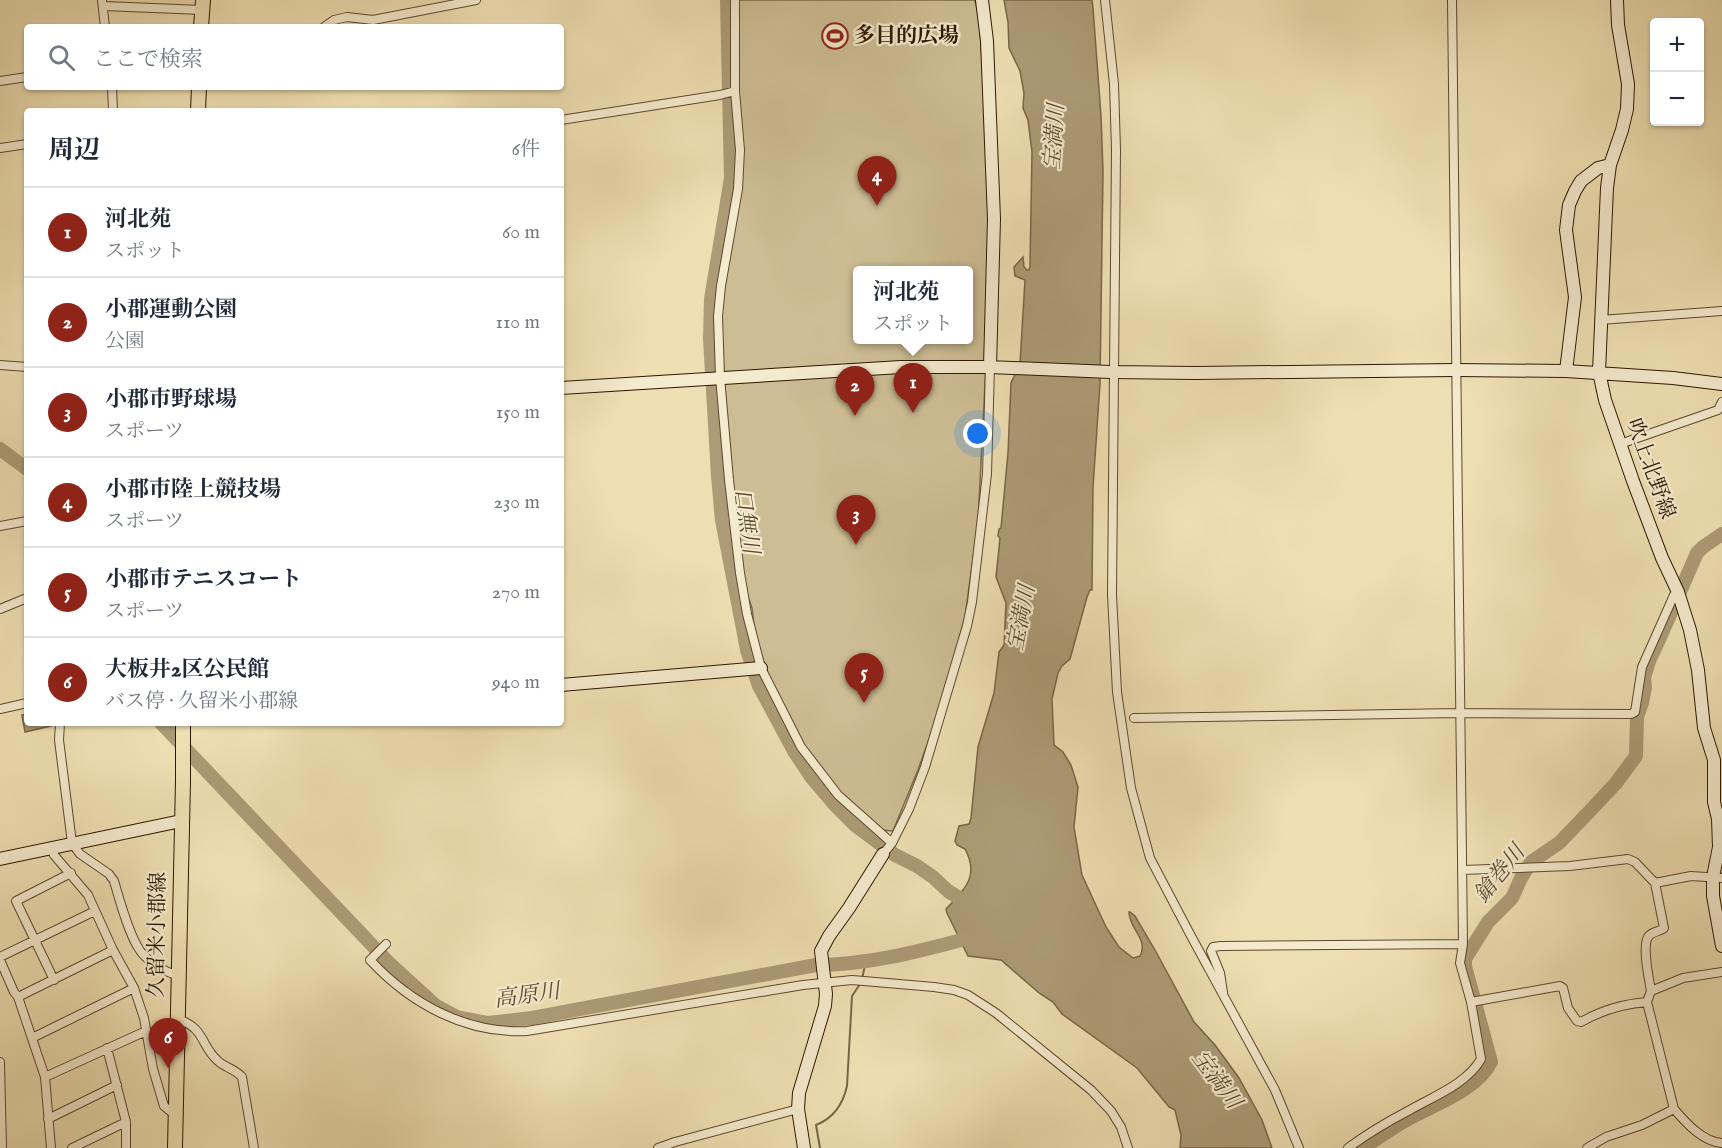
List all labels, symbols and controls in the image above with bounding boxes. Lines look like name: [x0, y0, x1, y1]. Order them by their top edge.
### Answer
map controls: [1650, 18, 1704, 126]
button: +: [1650, 18, 1704, 72]
sports icon: 多目的広場: [820, 21, 850, 51]
place label: 多目的広場: [854, 23, 959, 50]
search box: [24, 24, 564, 90]
icon: search: [45, 41, 78, 74]
text: ここで検索: [93, 46, 203, 74]
button: −: [1650, 72, 1704, 126]
water label: 宝満川: [1039, 101, 1071, 171]
text: 周辺: [48, 134, 100, 167]
text: 6件: [512, 137, 540, 162]
pin: 4: [858, 156, 896, 206]
text: 河北苑: [105, 206, 171, 234]
text: 1: [64, 220, 71, 245]
text: 60 m: [502, 220, 540, 245]
text: スポット: [105, 239, 185, 264]
popup: [853, 266, 973, 344]
text: 河北苑: [873, 279, 939, 307]
text: 小郡運動公園: [105, 296, 237, 324]
text: 2: [63, 310, 72, 335]
text: 110 m: [496, 310, 540, 335]
text: スポット: [873, 312, 953, 337]
text: 公園: [105, 329, 145, 354]
pin: 1: [894, 364, 932, 413]
pin: 2: [836, 366, 874, 416]
text: 小郡市野球場: [105, 386, 237, 414]
text: 3: [64, 400, 71, 425]
text: 150 m: [496, 400, 540, 425]
street label: 吹上北野線: [1619, 415, 1681, 523]
text: スポーツ: [105, 419, 184, 444]
your location: [963, 419, 992, 448]
text: 小郡市陸上競技場: [105, 476, 281, 504]
water label: 口無川: [728, 486, 765, 558]
text: 4: [63, 490, 72, 515]
text: 230 m: [494, 490, 540, 515]
pin: 3: [836, 496, 876, 545]
text: スポーツ: [105, 509, 184, 534]
text: 小郡市テニスコート: [105, 566, 302, 594]
text: 5: [64, 580, 71, 605]
text: 270 m: [492, 580, 540, 605]
water label: 宝満川: [1002, 581, 1042, 653]
text: スポーツ: [105, 599, 184, 624]
pin: 5: [844, 654, 884, 703]
text: 大板井2区公民館: [105, 656, 269, 684]
text: 6: [63, 670, 72, 695]
text: 940 m: [492, 670, 540, 695]
text: バス停 · 久留米小郡線: [105, 689, 298, 714]
water label: 鎗巻川: [1468, 838, 1533, 908]
street label: 久留米小郡線: [143, 872, 173, 998]
water label: 高原川: [492, 977, 564, 1014]
pin: 6: [148, 1018, 188, 1068]
water label: 宝満川: [1185, 1045, 1248, 1116]

